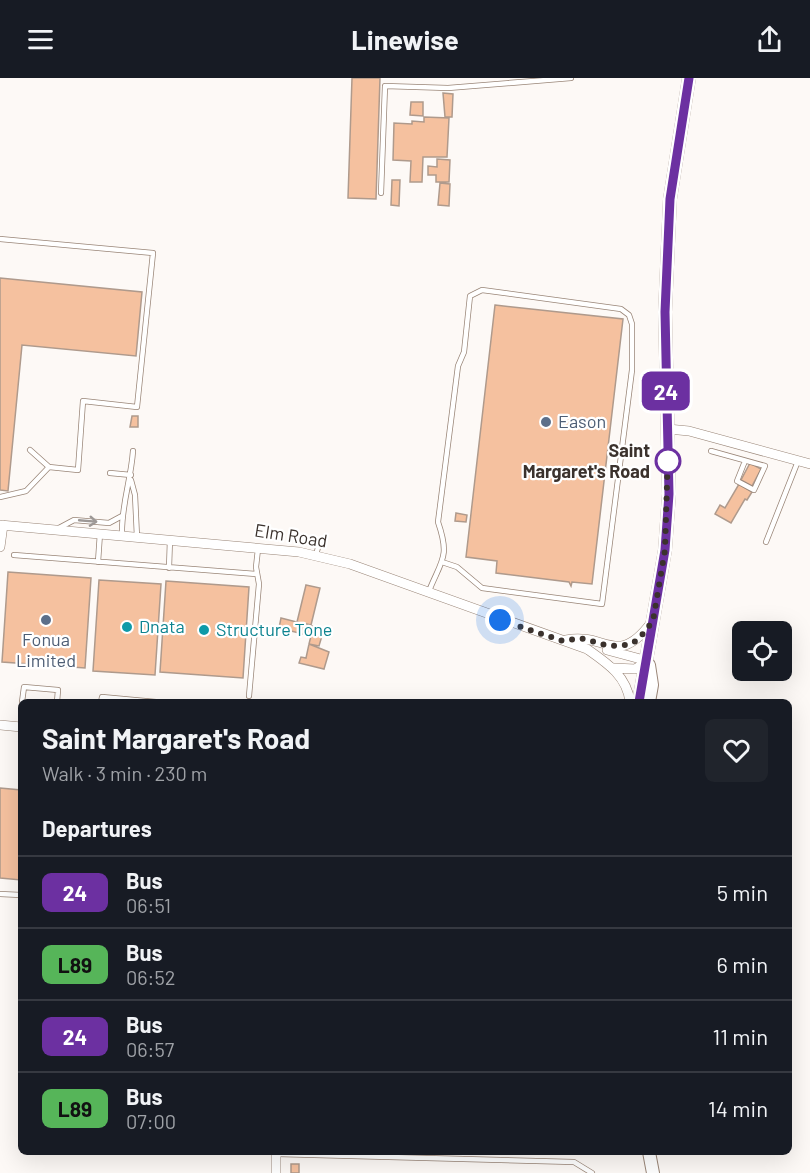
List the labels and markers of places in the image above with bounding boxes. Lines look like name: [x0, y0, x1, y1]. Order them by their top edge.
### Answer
place label: Eason: [558, 410, 606, 432]
marker: Eason: [539, 415, 553, 429]
place label: Saint Margaret's Road: [523, 439, 650, 482]
marker: Saint Margaret's Road: [655, 448, 681, 474]
marker: Fonua Limited: [39, 613, 53, 627]
place label: Dnata: [139, 615, 185, 637]
place label: Structure Tone: [216, 618, 332, 640]
marker: Dnata: [120, 620, 134, 634]
marker: Structure Tone: [197, 623, 211, 637]
place label: Fonua Limited: [16, 628, 76, 671]

